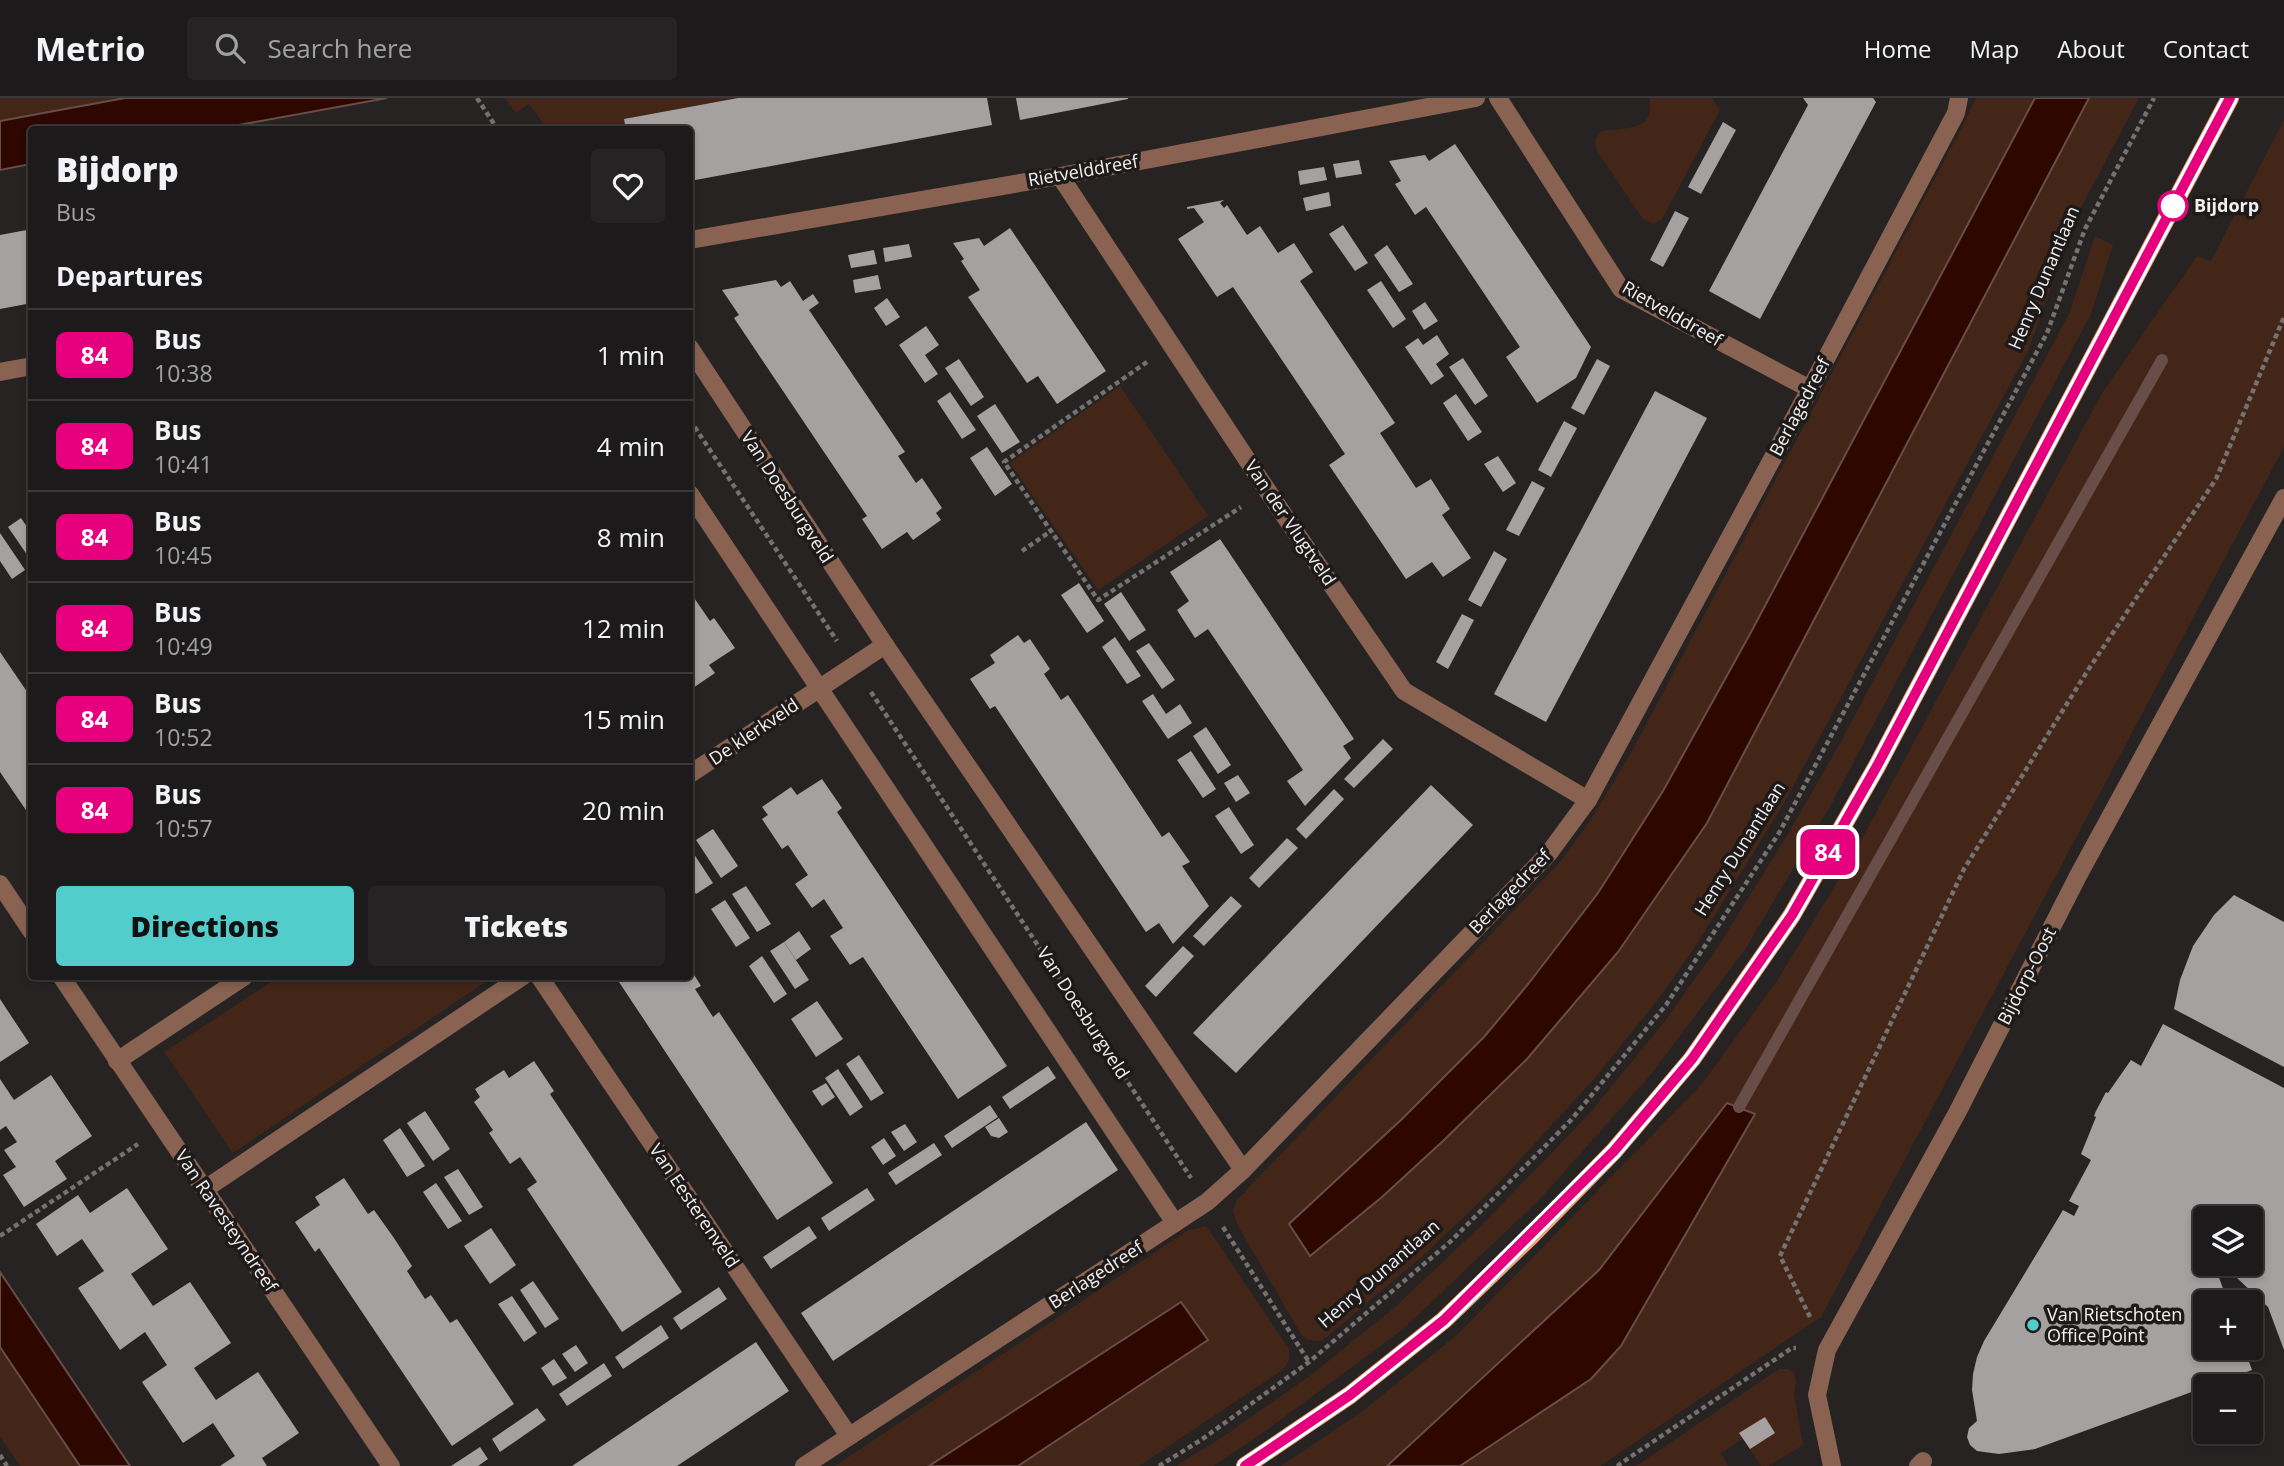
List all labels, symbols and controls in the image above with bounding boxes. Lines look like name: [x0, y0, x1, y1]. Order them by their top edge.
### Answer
search box: [187, 17, 677, 80]
text: Metrio: [35, 26, 145, 71]
icon: search: [211, 29, 249, 67]
text: Search here: [267, 30, 412, 66]
text: Home: [1864, 32, 1932, 65]
text: Map: [1970, 32, 2019, 65]
text: About: [2057, 32, 2125, 65]
text: Contact: [2163, 32, 2249, 65]
text: Bijdorp: [56, 147, 179, 192]
street label: Rietvelddreef: [1026, 148, 1141, 192]
button: heart: [591, 149, 665, 223]
marker: Bijdorp: [2158, 191, 2188, 221]
place label: Bijdorp: [2194, 193, 2259, 217]
text: Bus: [56, 196, 96, 228]
street label: Henry Dunantlaan: [2002, 202, 2084, 353]
text: Departures: [56, 258, 203, 294]
street label: Rietvelddreef: [1618, 275, 1728, 352]
text: Bus: [154, 321, 201, 357]
text: 1 min: [597, 337, 665, 373]
text: 84: [81, 338, 108, 371]
street label: Berlagedreef: [1763, 352, 1836, 460]
text: 10:38: [154, 357, 213, 389]
text: Bus: [154, 412, 201, 448]
street label: Van Doesburgveld: [736, 426, 840, 567]
text: 4 min: [597, 428, 665, 464]
text: 84: [81, 429, 108, 462]
text: 10:41: [154, 448, 213, 480]
street label: Van der Vlugtveld: [1240, 455, 1342, 590]
text: Bus: [154, 503, 201, 539]
text: 8 min: [597, 519, 665, 555]
text: 84: [81, 520, 108, 553]
text: 10:45: [154, 539, 213, 571]
text: Bus: [154, 594, 201, 630]
text: 12 min: [582, 610, 665, 646]
text: 84: [81, 611, 108, 644]
text: 10:49: [154, 630, 213, 662]
text: Bus: [154, 685, 201, 721]
street label: De klerkveld: [704, 692, 803, 770]
text: 15 min: [582, 701, 665, 737]
text: 84: [81, 702, 108, 735]
text: 10:52: [154, 721, 213, 753]
text: Bus: [154, 776, 201, 812]
street label: Henry Dunantlaan: [1688, 777, 1790, 920]
text: 20 min: [582, 792, 665, 828]
text: 84: [81, 793, 108, 826]
text: 10:57: [154, 812, 213, 844]
line badge: 84: [1797, 829, 1860, 875]
text: 84: [1814, 835, 1842, 868]
street label: Berlagedreef: [1463, 843, 1556, 939]
button: Directions: [56, 886, 354, 966]
button: Tickets: [368, 886, 665, 966]
street label: Bijdorp-Oost: [1991, 923, 2061, 1028]
street label: Van Doesburgveld: [1032, 942, 1136, 1083]
street label: Van Eesterenveld: [644, 1139, 745, 1272]
street label: Van Ravesteyndreef: [170, 1145, 284, 1297]
map controls: [2193, 1206, 2263, 1444]
button: layers: [2193, 1206, 2263, 1276]
street label: Henry Dunantlaan: [1312, 1214, 1444, 1333]
street label: Berlagedreef: [1044, 1234, 1148, 1314]
button: +: [2193, 1290, 2263, 1360]
place label: Van Rietschoten Office Point: [2047, 1302, 2182, 1347]
marker: Van Rietschoten Office Point: [2025, 1317, 2041, 1333]
button: −: [2193, 1374, 2263, 1444]

